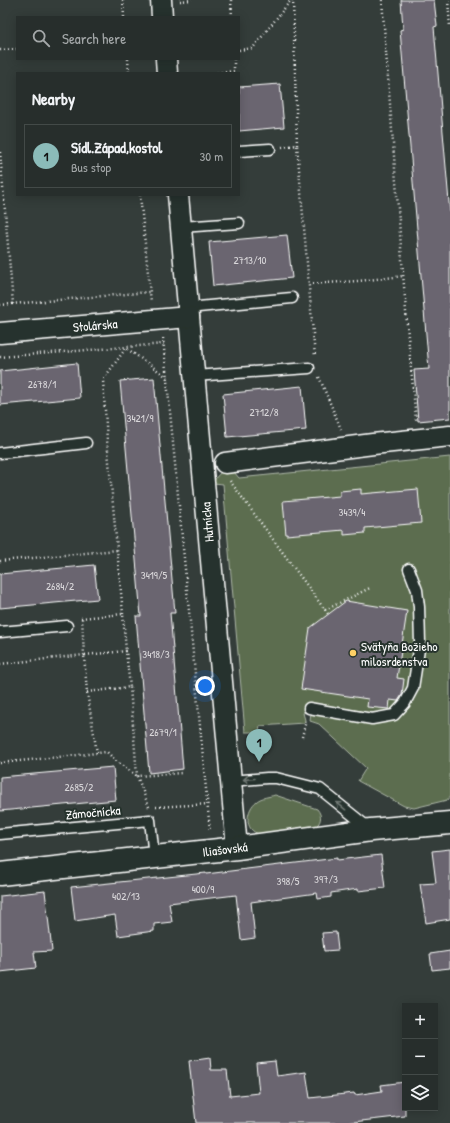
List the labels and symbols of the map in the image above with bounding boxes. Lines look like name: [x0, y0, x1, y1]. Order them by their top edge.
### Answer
house number: 2713/10: [233, 253, 267, 267]
street label: Stolárska: [72, 314, 118, 336]
house number: 2678/1: [28, 377, 56, 391]
house number: 2712/8: [249, 405, 279, 419]
house number: 3421/9: [127, 411, 153, 425]
street label: Hutnícka: [196, 501, 218, 543]
house number: 3439/4: [339, 505, 365, 519]
house number: 3419/5: [141, 568, 168, 582]
house number: 2684/2: [46, 579, 74, 593]
place label: Svätyňa Božieho milosrdenstva: [361, 637, 437, 670]
house number: 3418/3: [142, 647, 170, 661]
marker: Svätyňa Božieho milosrdenstva: [348, 648, 358, 658]
your location: [195, 676, 215, 696]
house number: 2679/1: [149, 725, 177, 739]
pin: 1: [246, 729, 272, 762]
one-way arrow: [243, 776, 256, 783]
house number: 2685/2: [65, 780, 93, 794]
street label: Zámočnícka: [65, 801, 121, 823]
one-way arrow: [335, 801, 346, 810]
street label: Iliašovská: [201, 837, 249, 861]
house number: 397/3: [314, 872, 338, 886]
house number: 398/5: [276, 874, 300, 888]
house number: 400/9: [192, 882, 214, 896]
house number: 402/13: [112, 889, 140, 903]

